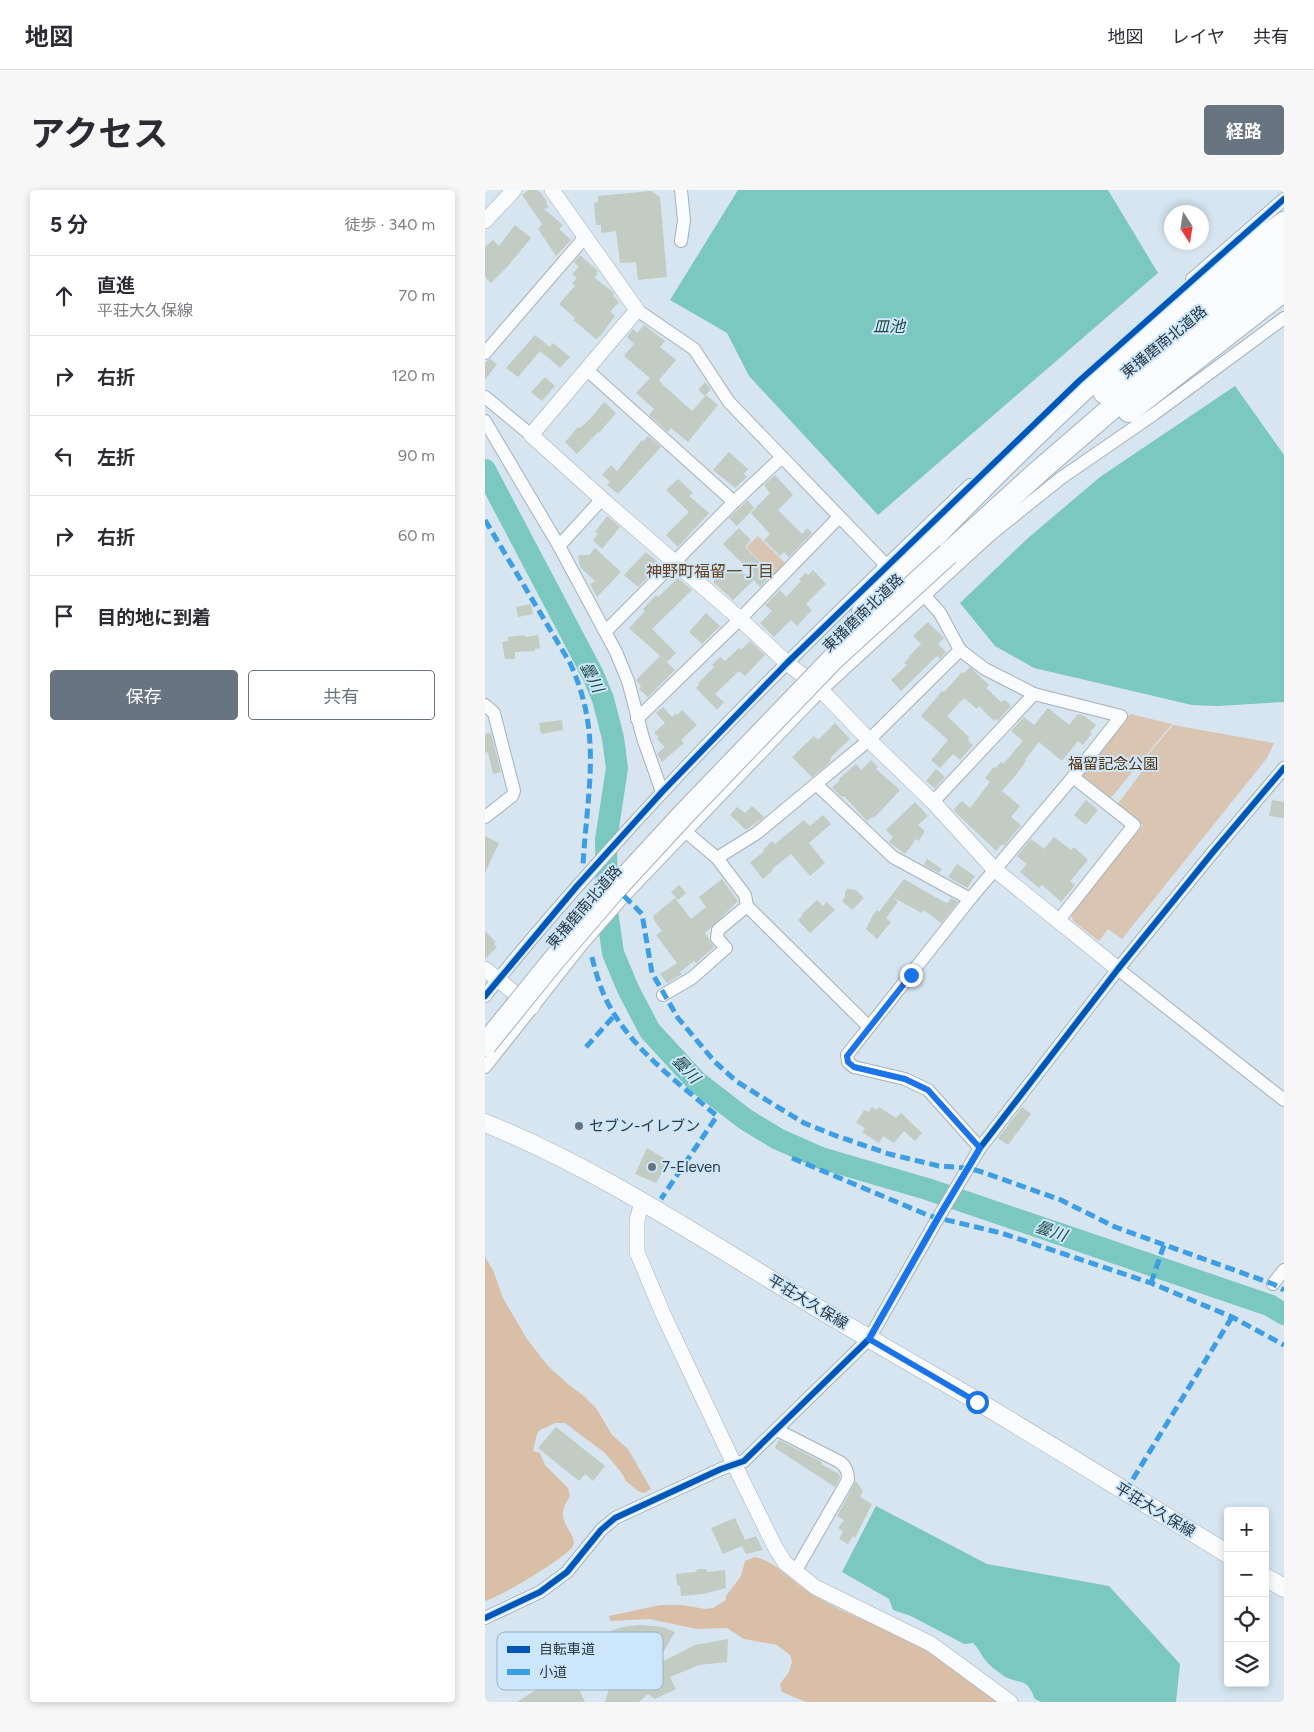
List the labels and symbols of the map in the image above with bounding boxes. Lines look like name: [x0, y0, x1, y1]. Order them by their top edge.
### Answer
north arrow: [1164, 205, 1209, 250]
street label: 東播磨南北道路: [1118, 302, 1210, 382]
water label: 皿池: [873, 317, 907, 336]
district label: 神野町福留一丁目: [646, 562, 774, 581]
street label: 東播磨南北道路: [819, 570, 907, 656]
water label: 曇川: [576, 658, 609, 697]
park label: 福留記念公園: [1068, 755, 1158, 773]
street label: 東播磨南北道路: [543, 861, 625, 953]
route end: [900, 964, 923, 987]
water label: 曇川: [668, 1051, 705, 1089]
place label: セブン-イレブン: [589, 1117, 700, 1135]
marker: セブン-イレブン: [573, 1120, 585, 1132]
place label: 7-Eleven: [662, 1158, 721, 1176]
marker: 7-Eleven: [646, 1161, 658, 1173]
water label: 曇川: [1033, 1217, 1071, 1246]
street label: 平荘大久保線: [765, 1271, 851, 1333]
route start: [966, 1391, 989, 1414]
street label: 平荘大久保線: [1112, 1479, 1198, 1541]
legend: [497, 1632, 663, 1690]
text: 自転車道: [539, 1641, 595, 1658]
text: 小道: [539, 1664, 567, 1681]

